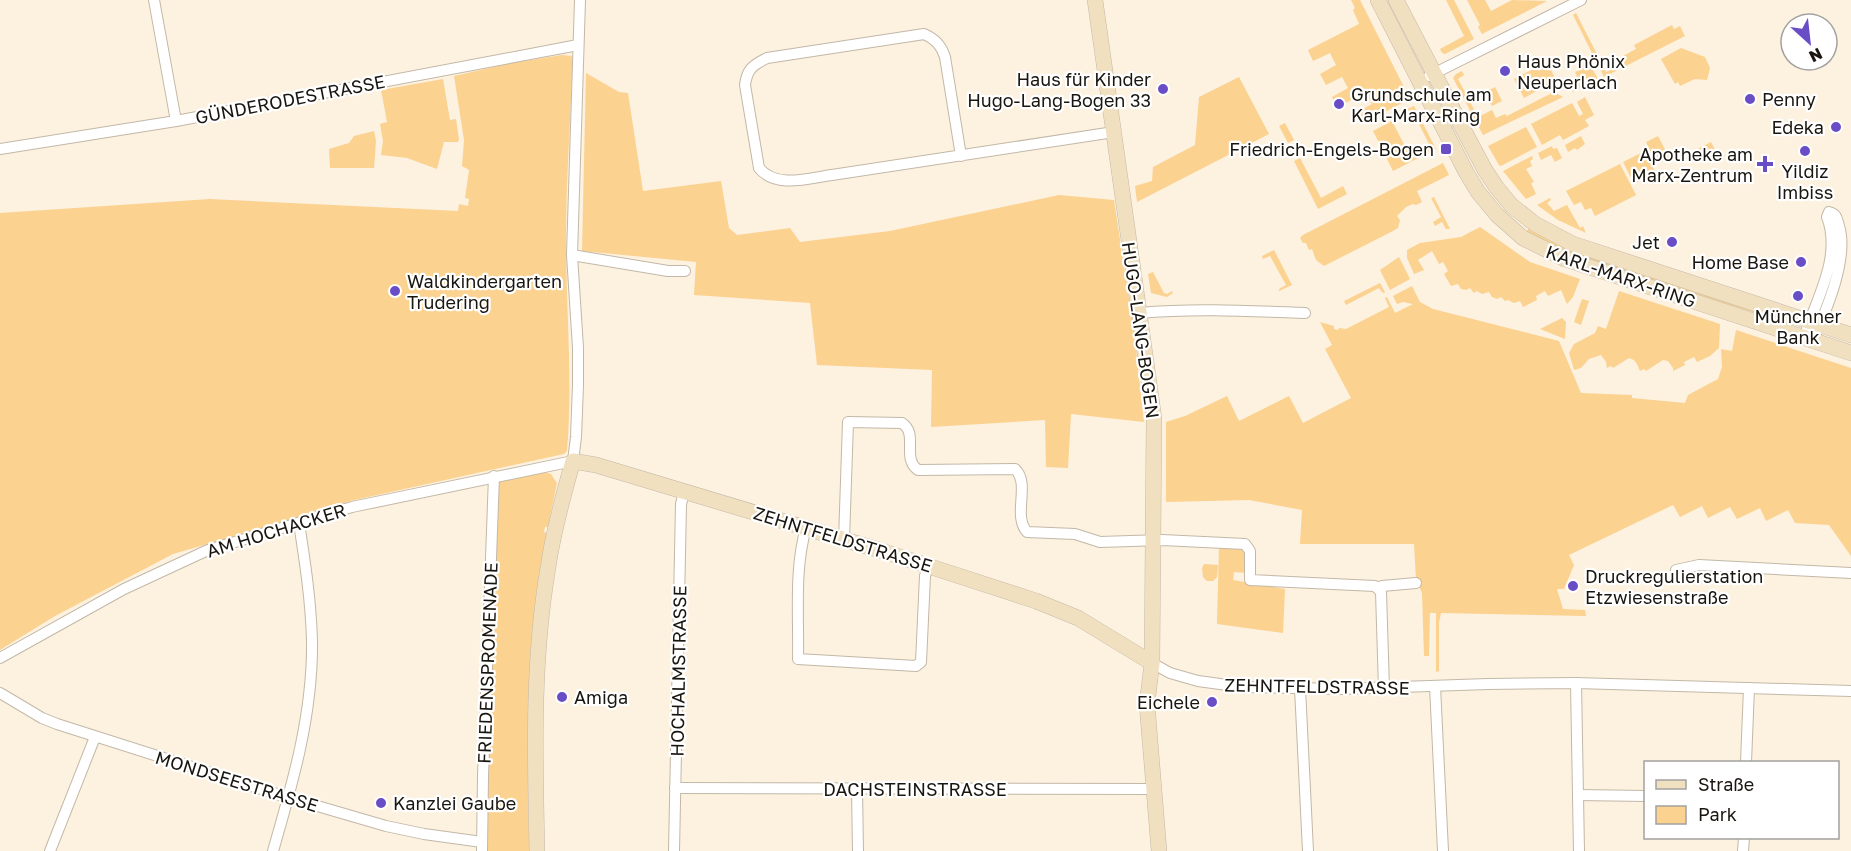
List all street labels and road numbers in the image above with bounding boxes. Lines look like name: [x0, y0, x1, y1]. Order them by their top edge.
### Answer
street label: GÜNDERODESTRASSE: [193, 70, 387, 128]
street label: HUGO-LANG-BOGEN: [1118, 240, 1164, 420]
street label: KARL-MARX-RING: [1543, 240, 1699, 312]
street label: AM HOCHACKER: [204, 498, 348, 562]
street label: ZEHNTFELDSTRASSE: [751, 501, 935, 577]
street label: FRIEDENSPROMENADE: [472, 562, 502, 764]
street label: HOCHALMSTRASSE: [666, 585, 690, 757]
street label: ZEHNTFELDSTRASSE: [1224, 673, 1410, 699]
street label: MONDSEESTRASSE: [153, 746, 321, 816]
street label: DACHSTEINSTRASSE: [823, 778, 1007, 800]

